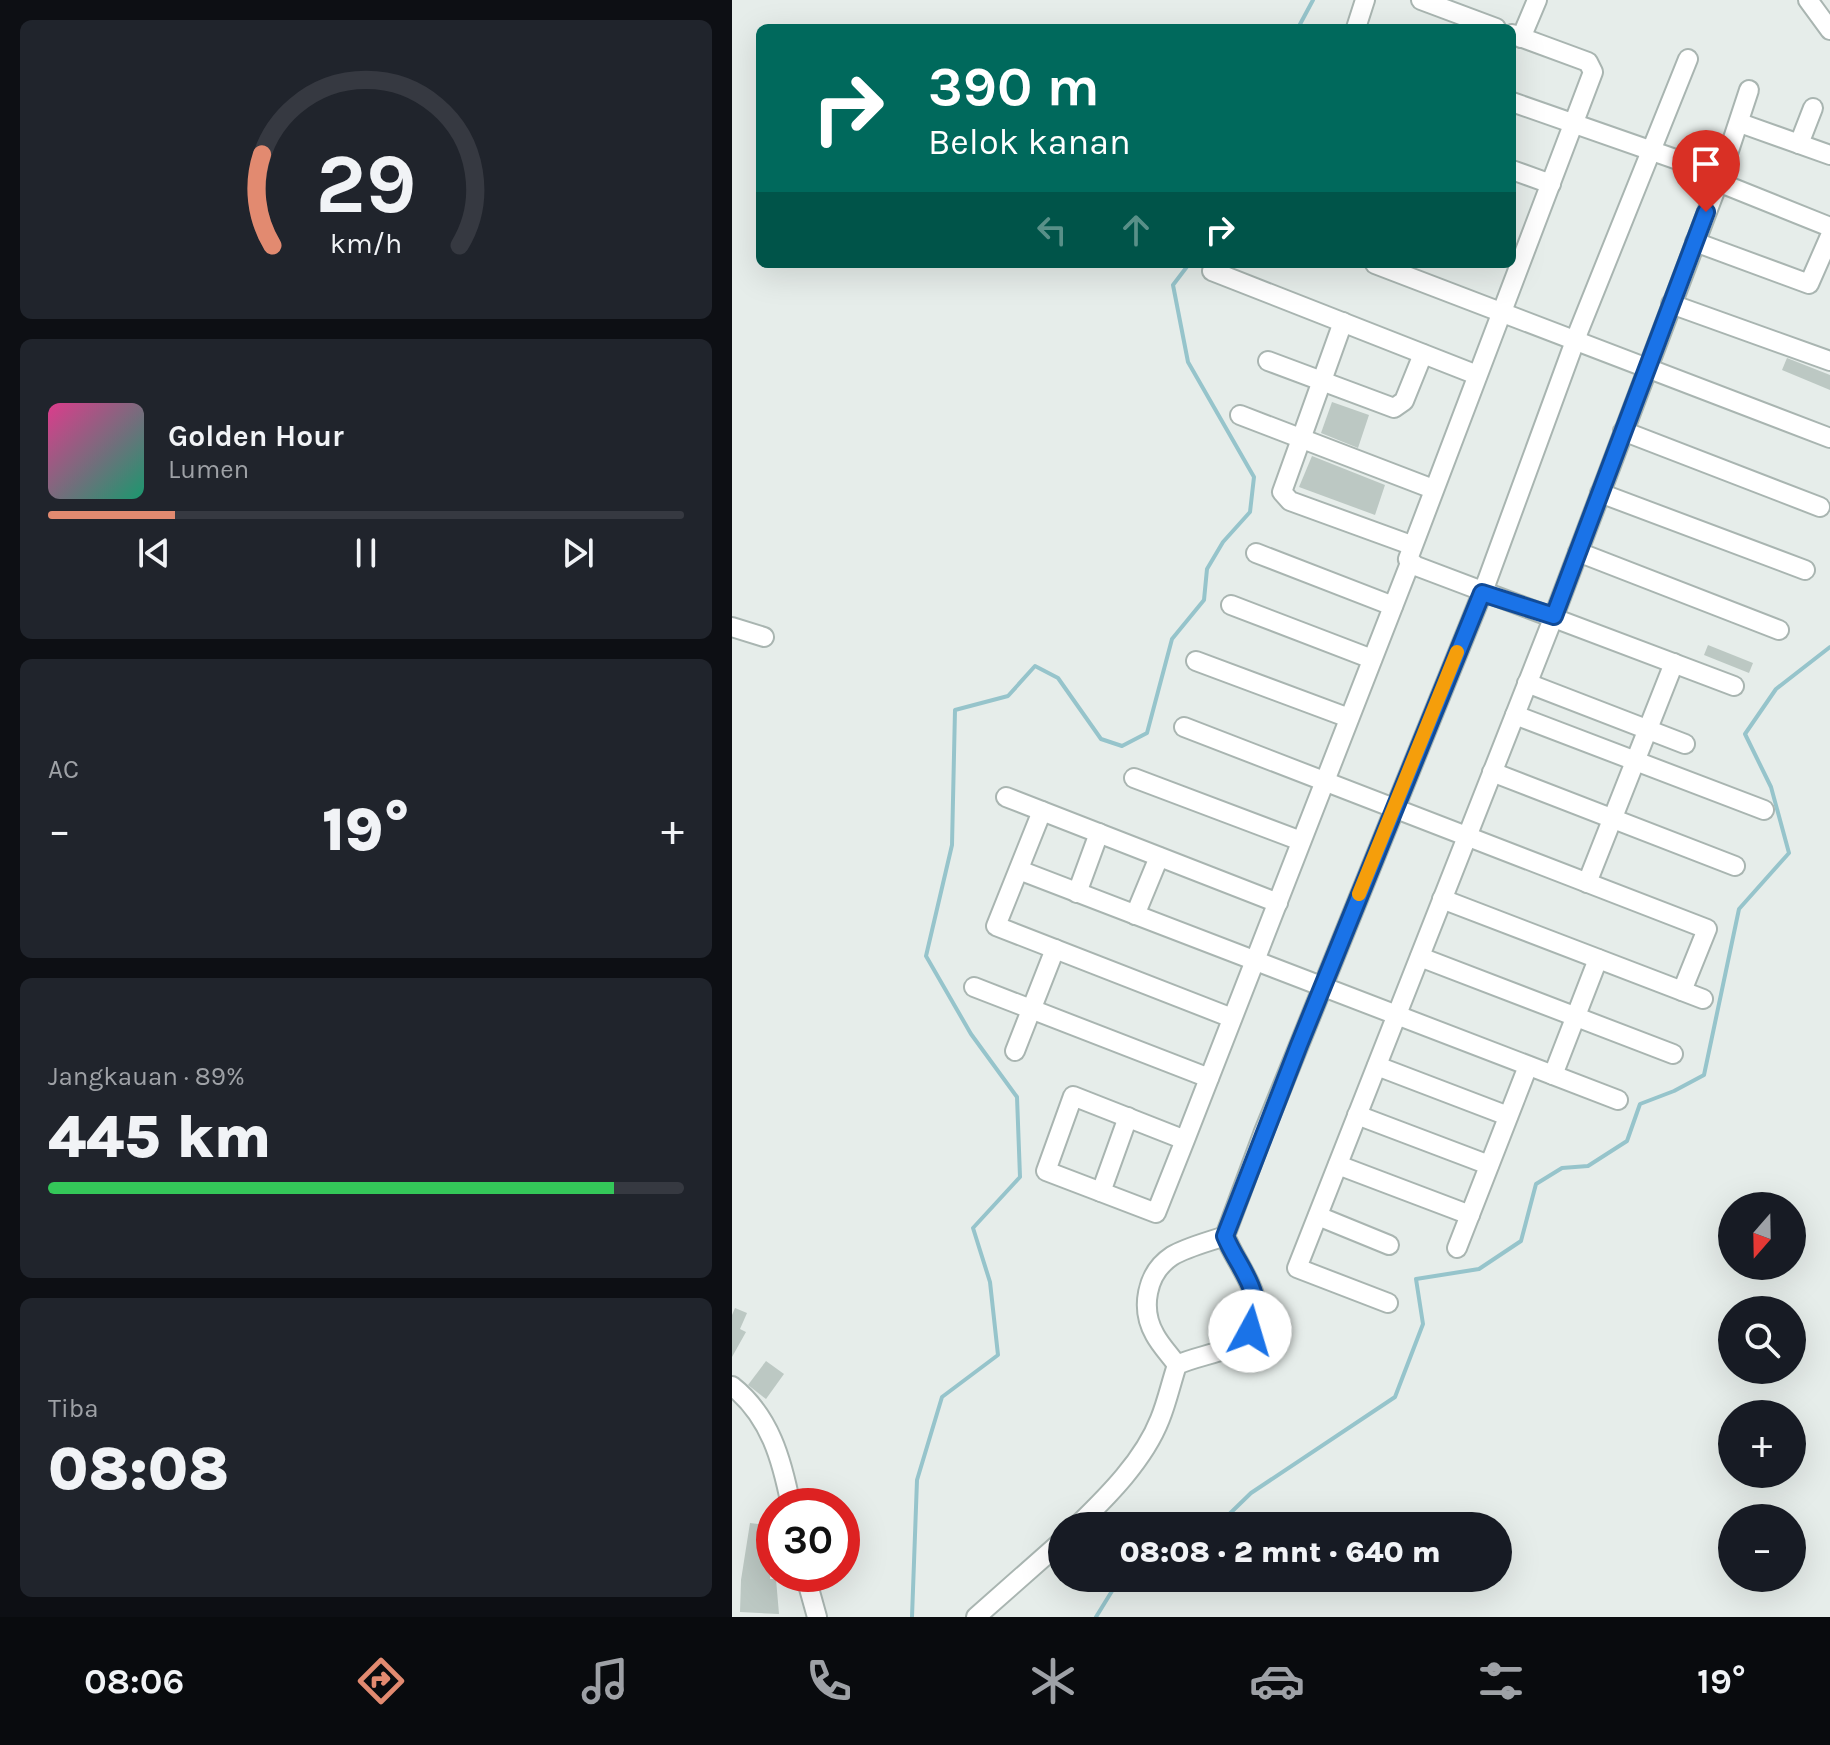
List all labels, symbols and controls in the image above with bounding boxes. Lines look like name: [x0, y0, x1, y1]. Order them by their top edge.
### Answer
text: 390 m: [928, 54, 1100, 119]
icon: right: [796, 56, 900, 160]
text: Belok kanan: [928, 121, 1131, 163]
pin: [1672, 130, 1740, 212]
text: 29: [315, 135, 417, 232]
icon: arrive: [1684, 142, 1728, 186]
icon: left: [1030, 208, 1074, 252]
icon: ahead: [1114, 208, 1158, 252]
icon: right: [1198, 208, 1242, 252]
text: km/h: [330, 227, 402, 260]
text: Golden Hour: [168, 418, 344, 454]
text: Lumen: [168, 454, 249, 485]
icon: previous: [132, 531, 176, 575]
icon: pause: [344, 531, 388, 575]
icon: next: [556, 531, 600, 575]
text: AC: [48, 754, 79, 785]
text: 19°: [322, 795, 410, 865]
text: −: [48, 805, 71, 856]
text: +: [661, 805, 684, 856]
text: Jangkauan · 89%: [48, 1061, 245, 1092]
text: 445 km: [48, 1102, 271, 1172]
north arrow: [1718, 1192, 1806, 1280]
map controls: [1718, 1192, 1806, 1592]
position arrow: [1208, 1289, 1292, 1373]
button: search: [1718, 1296, 1806, 1384]
text: Tiba: [48, 1393, 98, 1424]
button: +: [1718, 1400, 1806, 1488]
text: 08:08: [48, 1434, 229, 1504]
speed limit sign: 30: [756, 1488, 860, 1592]
button: −: [1718, 1504, 1806, 1592]
text: 08:08 · 2 mnt · 640 m: [1119, 1534, 1441, 1570]
icon: directions: [353, 1653, 409, 1709]
icon: music: [577, 1653, 633, 1709]
icon: phone: [801, 1653, 857, 1709]
icon: climate: [1025, 1653, 1081, 1709]
icon: car: [1249, 1653, 1305, 1709]
icon: filters: [1473, 1653, 1529, 1709]
text: 08:06: [84, 1660, 184, 1702]
text: 19°: [1697, 1660, 1746, 1702]

